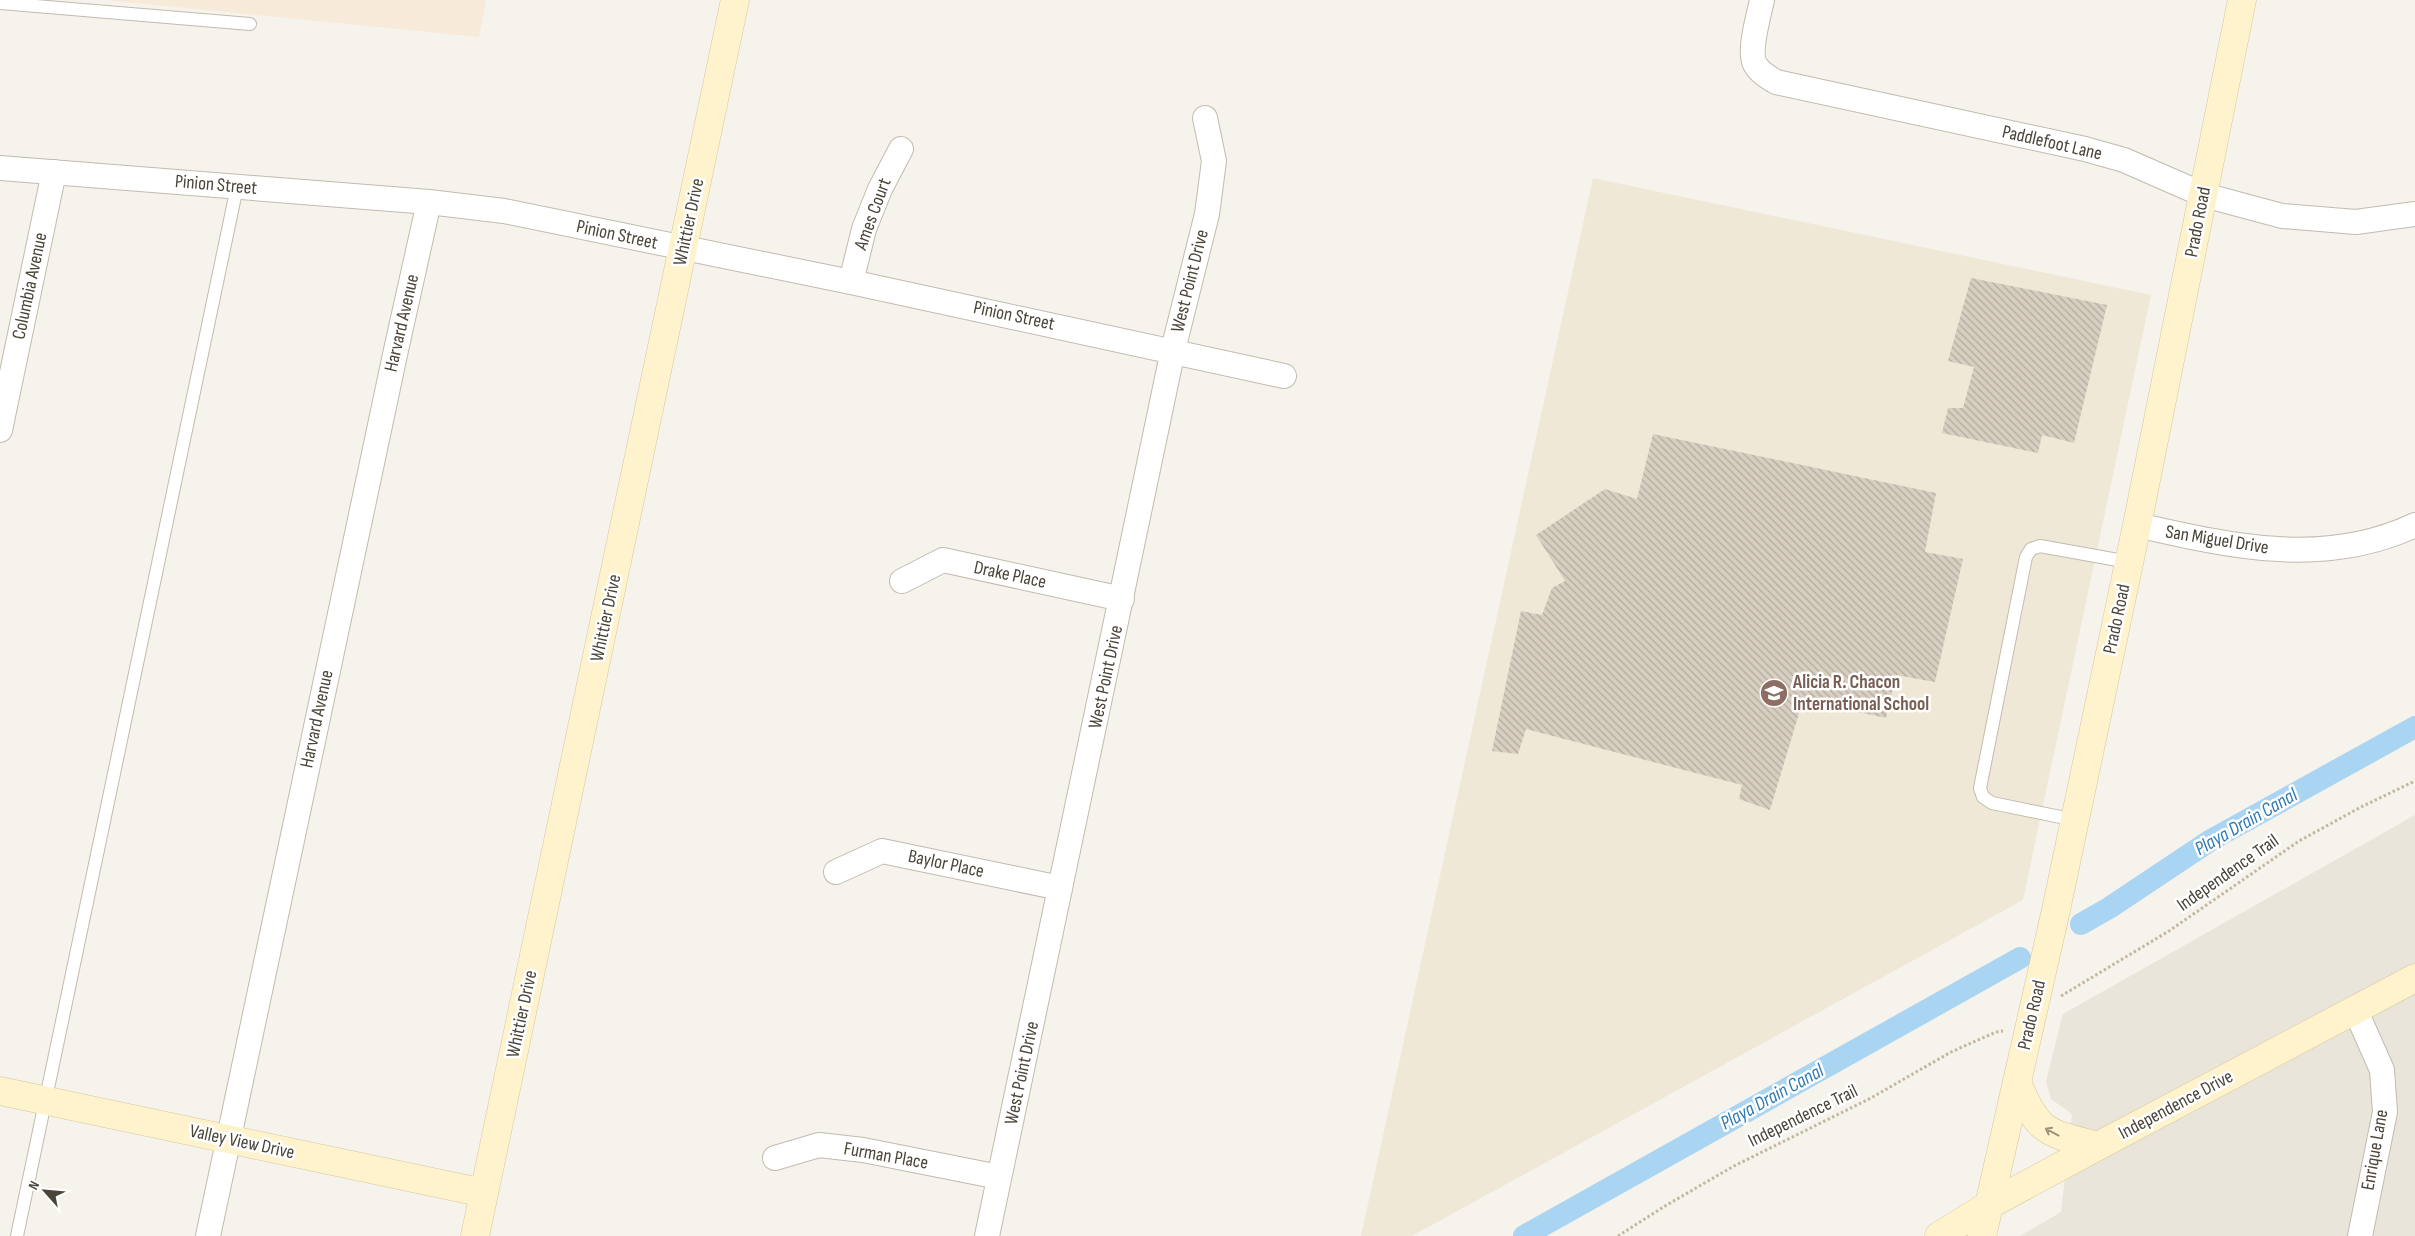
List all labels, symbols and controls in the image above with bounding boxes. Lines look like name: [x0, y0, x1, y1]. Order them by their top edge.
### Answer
street label: Paddlefoot Lane: [2000, 120, 2104, 166]
street label: Pinion Street: [174, 170, 258, 200]
street label: Ames Court: [849, 175, 897, 254]
street label: Whittier Drive: [669, 176, 709, 268]
street label: Prado Road: [2180, 185, 2216, 259]
street label: Pinion Street: [574, 215, 660, 255]
street label: West Point Drive: [1166, 227, 1214, 335]
street label: Columbia Avenue: [7, 230, 53, 342]
street label: Harvard Avenue: [380, 272, 424, 374]
street label: Pinion Street: [971, 296, 1057, 336]
street label: San Miguel Drive: [2164, 520, 2270, 560]
street label: Drake Place: [972, 556, 1048, 594]
street label: Whittier Drive: [586, 572, 626, 664]
street label: Prado Road: [2098, 582, 2136, 656]
street label: West Point Drive: [1084, 623, 1128, 731]
street label: Harvard Avenue: [295, 668, 339, 770]
place label: Alicia R. Chacon International School: [1792, 671, 1929, 716]
school or university icon: Alicia R. Chacon International School: [1759, 678, 1789, 708]
water label: Playa Drain Canal: [2190, 782, 2303, 861]
street label: Independence Trail: [2173, 829, 2283, 917]
street label: Baylor Place: [906, 845, 986, 883]
street label: Whittier Drive: [502, 968, 542, 1060]
street label: Prado Road: [2013, 978, 2051, 1052]
street label: West Point Drive: [1000, 1019, 1044, 1127]
water label: Playa Drain Canal: [1716, 1058, 1829, 1135]
street label: Independence Drive: [2115, 1065, 2237, 1145]
street label: Independence Trail: [1745, 1080, 1861, 1152]
street label: Enrique Lane: [2357, 1108, 2393, 1192]
street label: Valley View Drive: [187, 1120, 297, 1164]
one-way arrow: [2044, 1127, 2059, 1137]
street label: Furman Place: [842, 1137, 930, 1175]
north arrow: [20, 1166, 70, 1216]
text: N: [25, 1178, 43, 1193]

